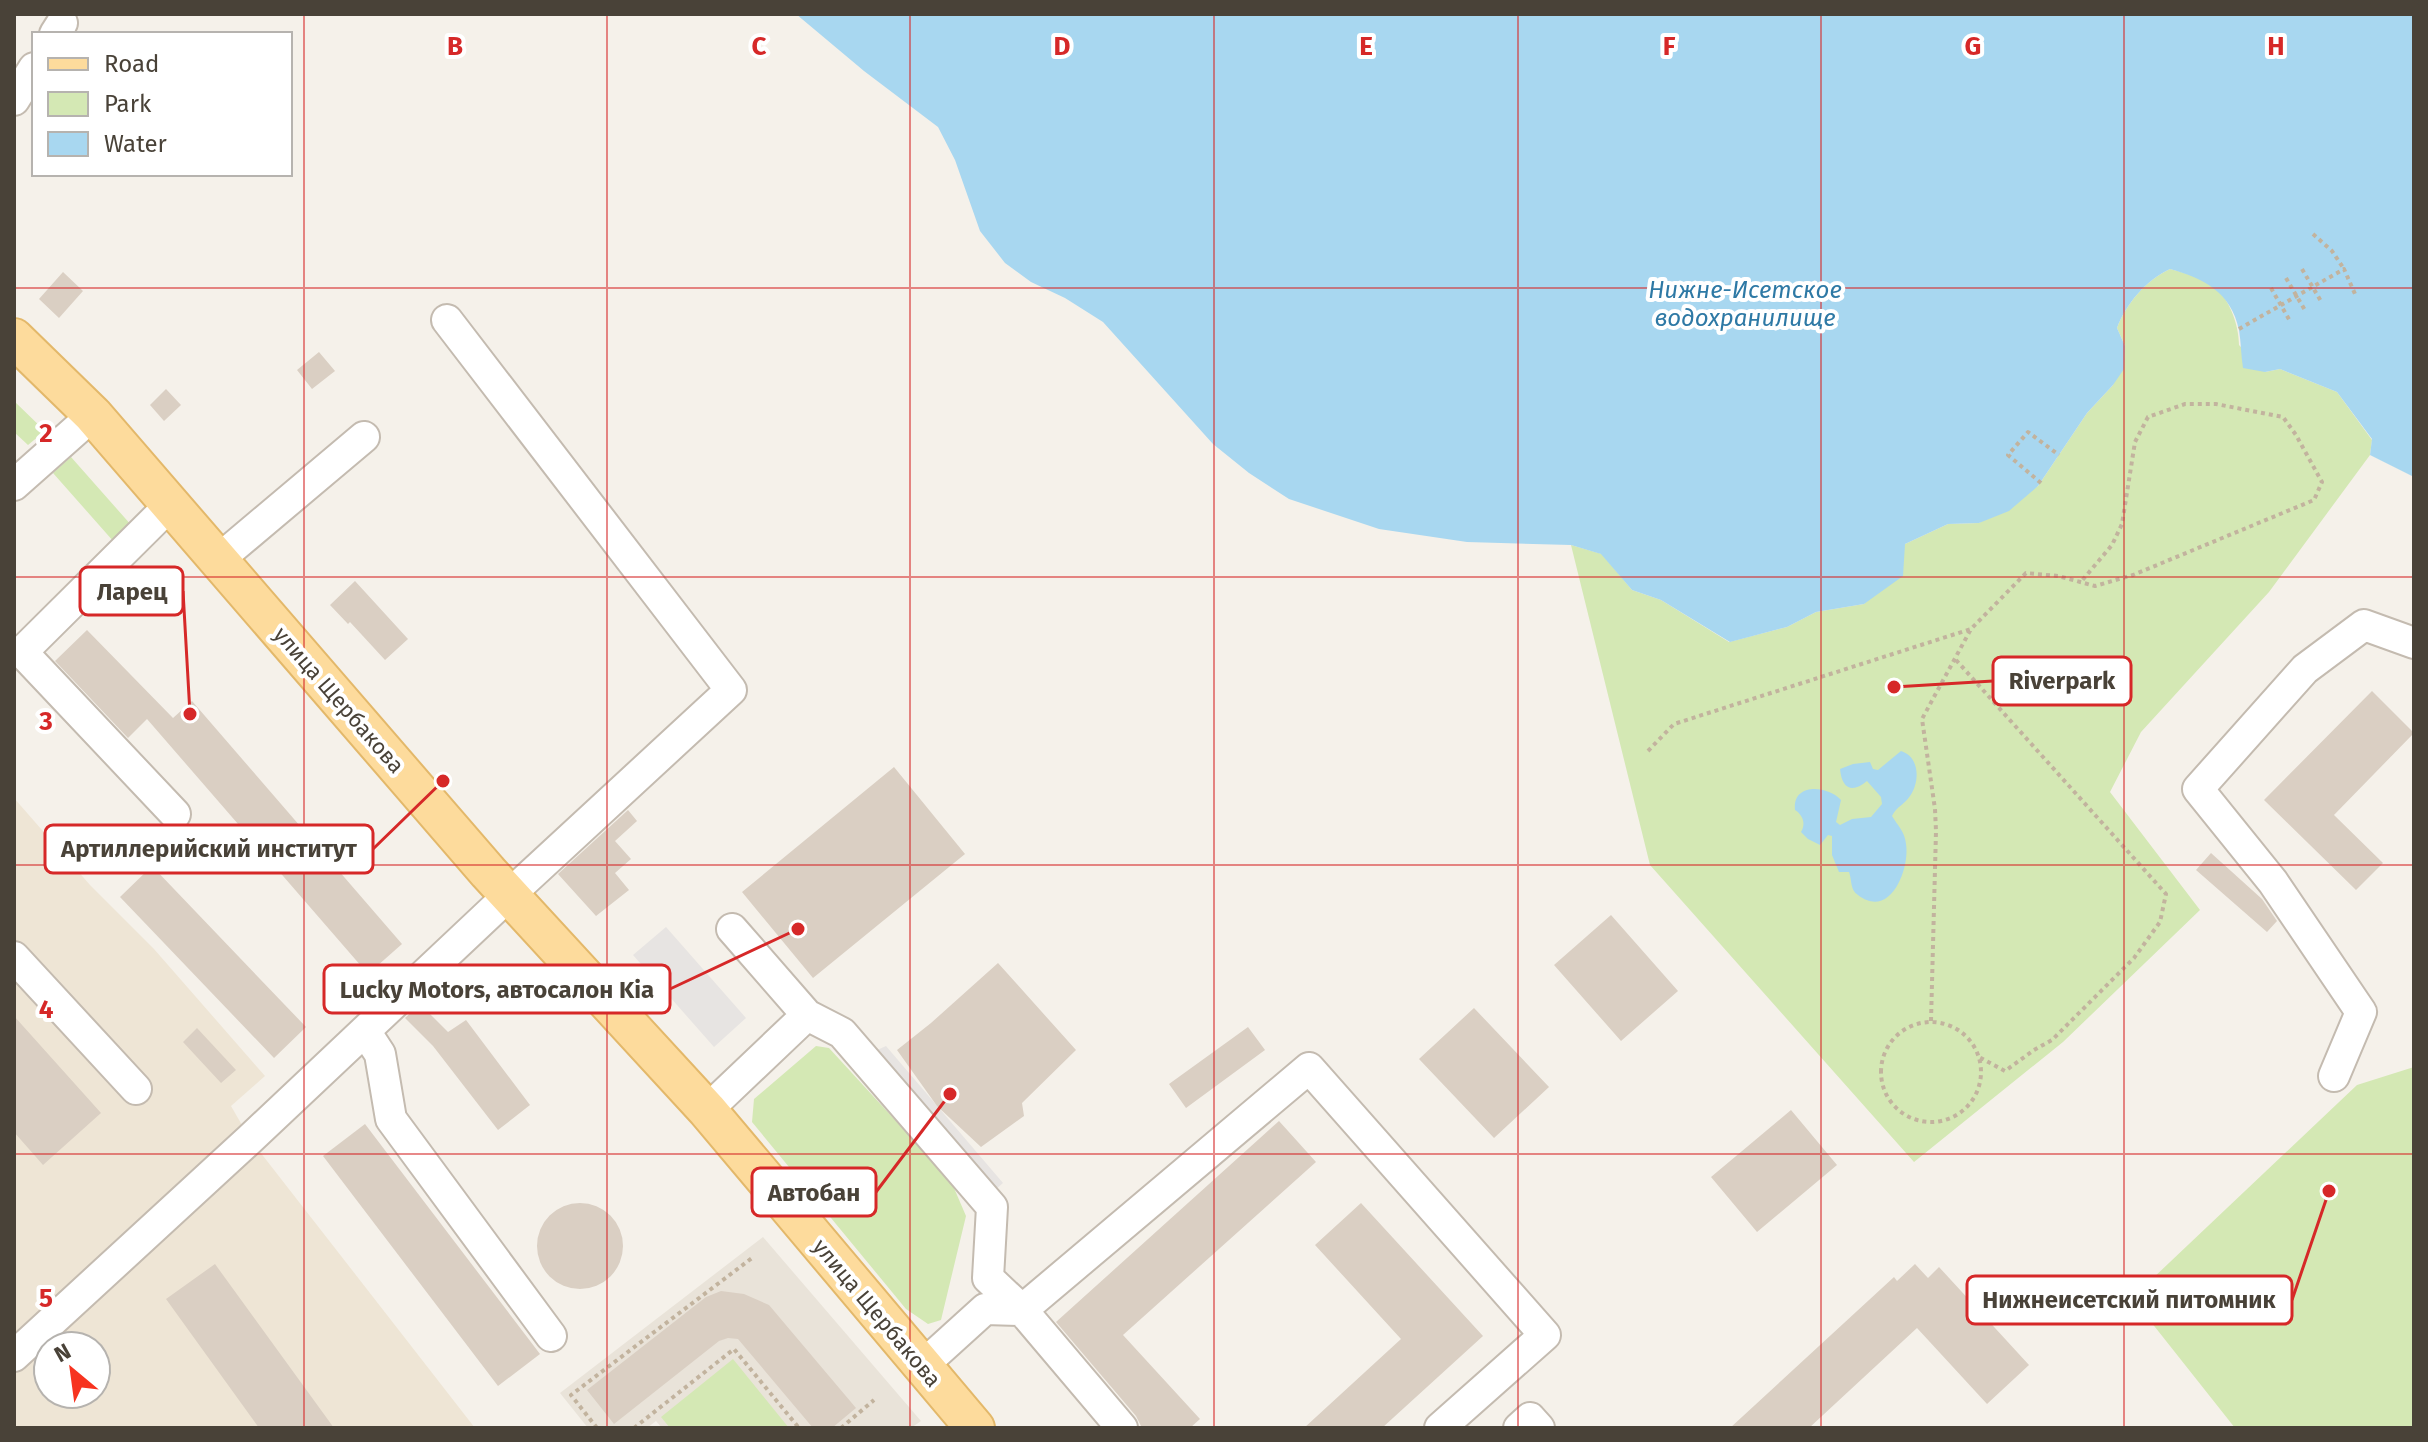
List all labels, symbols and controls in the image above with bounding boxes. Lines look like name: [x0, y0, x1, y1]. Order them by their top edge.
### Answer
text: B: [447, 31, 463, 62]
text: C: [752, 31, 767, 62]
text: D: [1054, 31, 1071, 62]
text: E: [1359, 31, 1373, 62]
text: F: [1663, 31, 1676, 62]
text: G: [1965, 31, 1981, 62]
text: H: [2267, 31, 2285, 62]
legend: [32, 32, 292, 176]
text: Road: [104, 50, 159, 78]
text: Park: [104, 90, 152, 118]
text: Water: [104, 130, 168, 158]
water label: Нижне-Исетское водохранилище: [1648, 276, 1842, 332]
text: 2: [39, 418, 53, 449]
callout: Ларец: [80, 567, 183, 615]
text: Ларец: [97, 578, 168, 606]
street label: улица Щербакова: [268, 621, 410, 779]
callout: Riverpark: [1993, 657, 2131, 705]
text: Riverpark: [2009, 667, 2116, 695]
text: 3: [38, 706, 53, 737]
callout: Артиллерийский институт: [45, 825, 373, 873]
text: Артиллерийский институт: [60, 835, 358, 863]
callout: Lucky Motors, автосалон Kia: [324, 965, 670, 1013]
text: Lucky Motors, автосалон Kia: [340, 976, 654, 1004]
text: 4: [39, 994, 54, 1025]
callout: Автобан: [752, 1168, 876, 1216]
text: Автобан: [767, 1179, 860, 1207]
street label: улица Щербакова: [807, 1233, 947, 1393]
callout: Нижнеисетский питомник: [1967, 1276, 2292, 1324]
text: 5: [39, 1283, 53, 1314]
text: Нижнеисетский питомник: [1982, 1286, 2277, 1314]
north arrow: [32, 1330, 112, 1410]
text: N: [50, 1338, 75, 1368]

